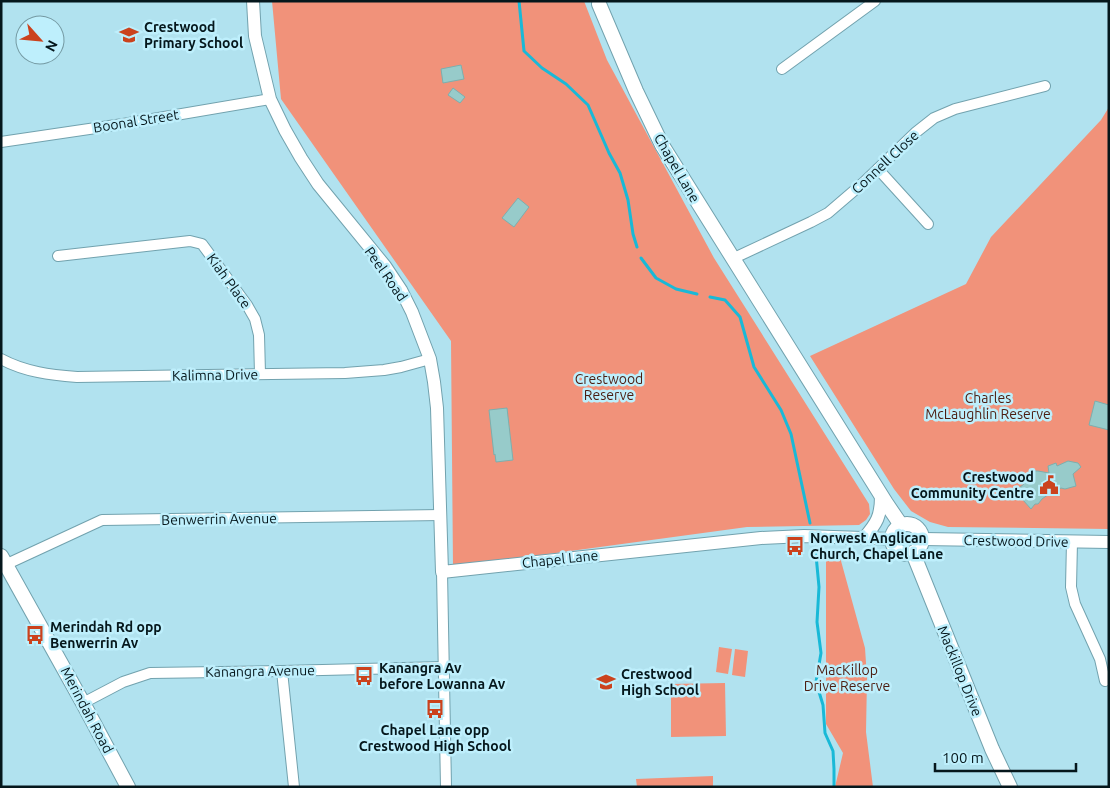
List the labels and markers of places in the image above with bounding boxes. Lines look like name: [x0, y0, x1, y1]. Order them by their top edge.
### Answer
place label: Crestwood Primary School: [144, 19, 243, 51]
school or university icon: Crestwood Primary School: [118, 24, 140, 46]
place label: Crestwood Community Centre: [911, 469, 1034, 501]
public building icon: Crestwood Community Centre: [1038, 474, 1060, 496]
place label: Norwest Anglican Church, Chapel Lane: [810, 530, 943, 562]
bus stop icon: Norwest Anglican Church, Chapel Lane: [784, 535, 806, 557]
place label: Merindah Rd opp Benwerrin Av: [50, 619, 162, 651]
bus stop icon: Merindah Rd opp Benwerrin Av: [24, 624, 46, 646]
place label: Kanangra Av before Lowanna Av: [379, 660, 506, 692]
bus stop icon: Kanangra Av before Lowanna Av: [353, 665, 375, 687]
place label: Crestwood High School: [621, 666, 699, 698]
school or university icon: Crestwood High School: [595, 671, 617, 693]
bus stop icon: Chapel Lane opp Crestwood High School: [424, 698, 446, 720]
place label: Chapel Lane opp Crestwood High School: [359, 722, 511, 754]

